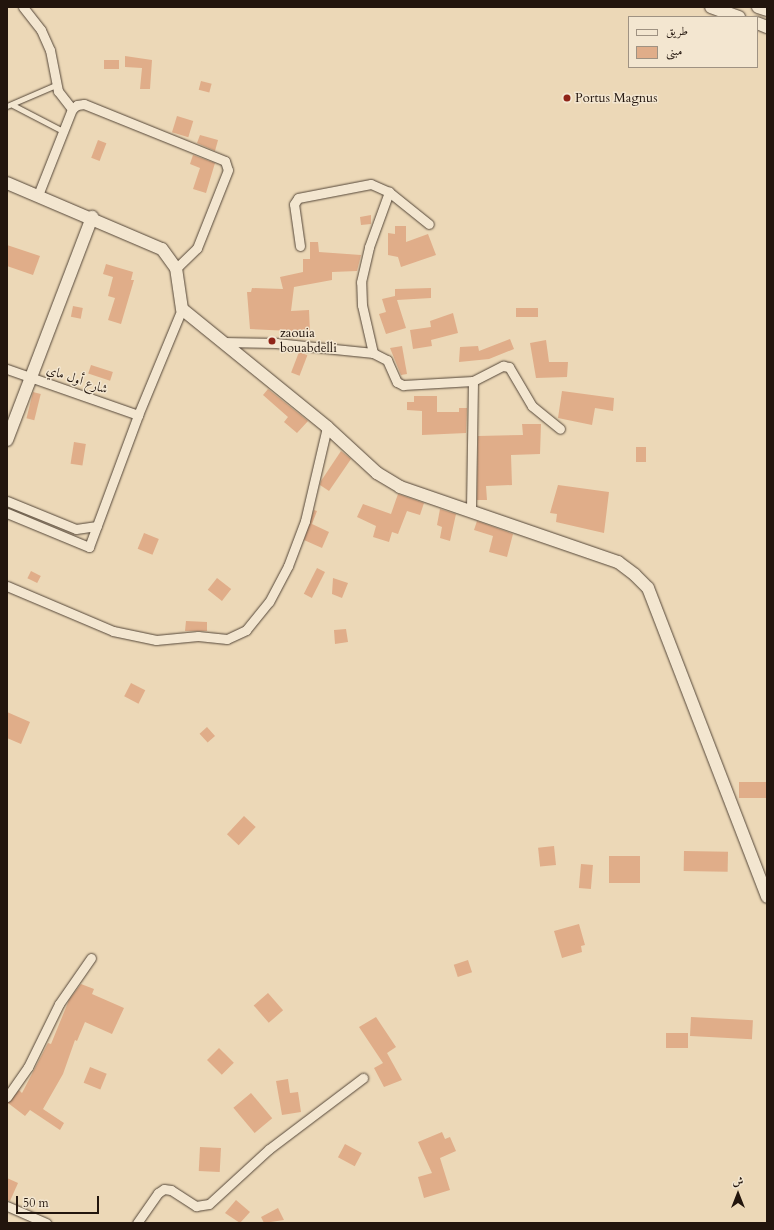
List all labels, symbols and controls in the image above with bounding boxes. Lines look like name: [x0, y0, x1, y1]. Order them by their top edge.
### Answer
legend: [628, 16, 758, 68]
text: طريق: [666, 23, 688, 39]
text: مبنى: [666, 43, 682, 59]
place label: Portus Magnus: [575, 90, 658, 106]
marker: Portus Magnus: [562, 93, 572, 103]
place label: zaouia bouabdelli: [280, 326, 337, 357]
marker: zaouia bouabdelli: [267, 336, 277, 346]
street label: شارع أول ماي: [44, 362, 110, 398]
north arrow: [718, 1174, 758, 1214]
text: ش: [733, 1174, 743, 1189]
scale bar: [18, 1188, 101, 1214]
text: 50 m: [23, 1195, 49, 1211]

